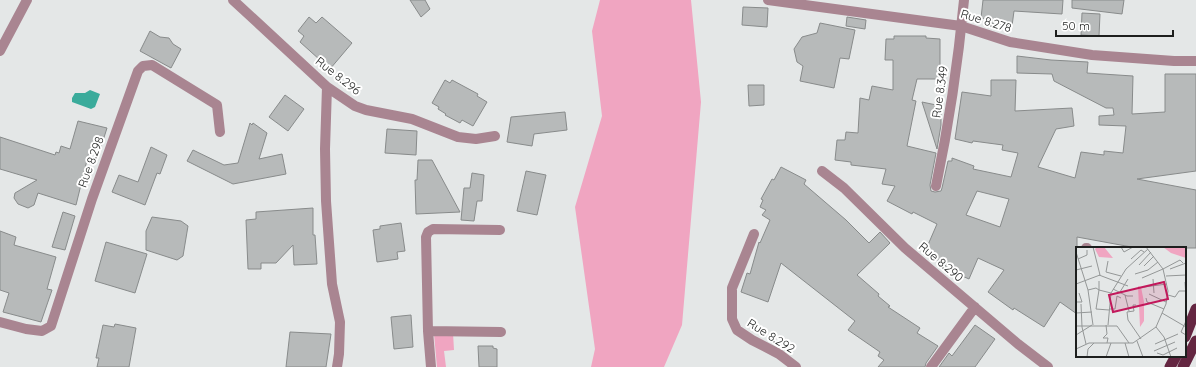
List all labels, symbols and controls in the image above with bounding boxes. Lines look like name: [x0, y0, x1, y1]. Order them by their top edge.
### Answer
street label: Rue 8.278: [959, 6, 1013, 35]
scale bar: [1056, 12, 1173, 38]
text: 50 m: [1062, 18, 1090, 33]
street label: Rue 8.296: [313, 53, 364, 98]
street label: Rue 8.349: [928, 65, 951, 119]
street label: Rue 8.298: [74, 134, 107, 189]
street label: Rue 8.290: [916, 239, 967, 285]
inset map: [1076, 247, 1186, 357]
street label: Rue 8.292: [745, 315, 798, 356]

